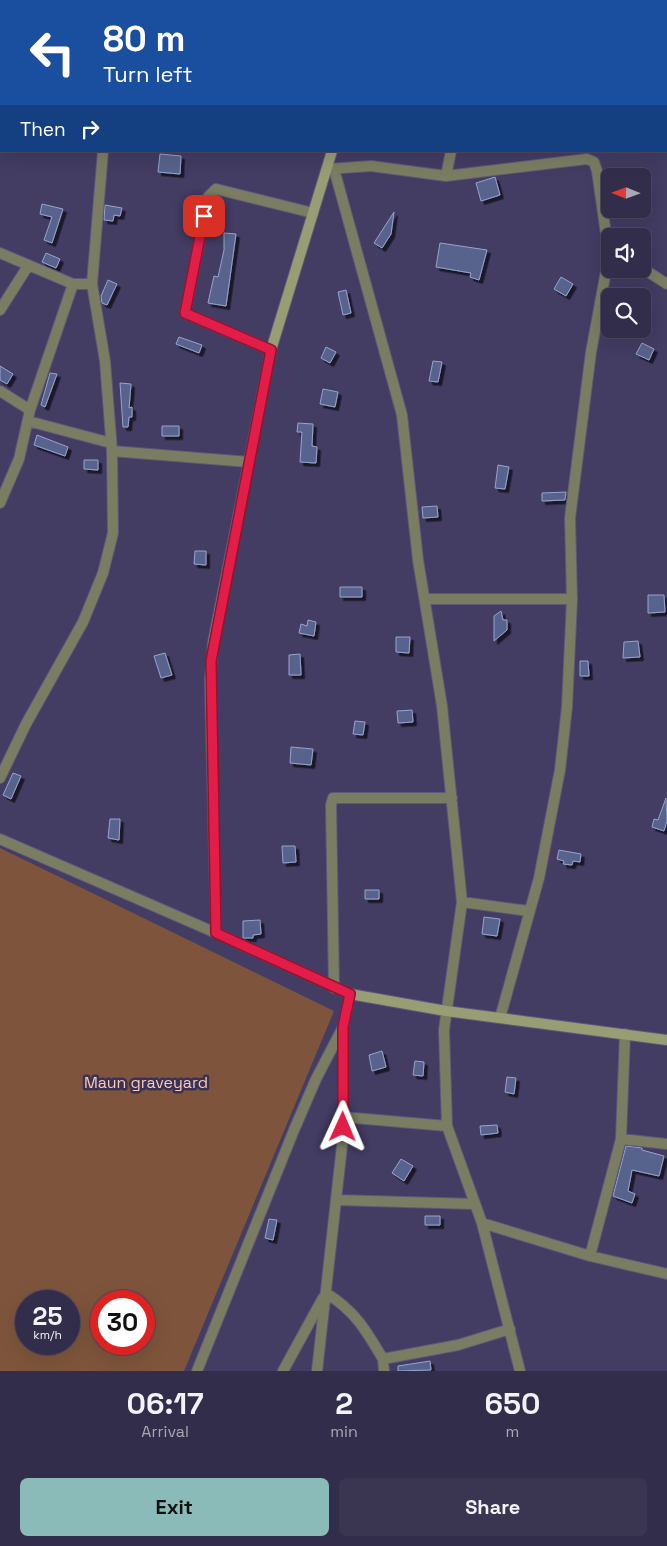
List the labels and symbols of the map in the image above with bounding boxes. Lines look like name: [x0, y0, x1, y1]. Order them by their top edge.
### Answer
north arrow: [601, 168, 651, 218]
pin: [183, 195, 225, 237]
park label: Maun graveyard: [84, 1072, 208, 1093]
position arrow: [316, 1100, 368, 1152]
speed limit sign: 30: [90, 1290, 155, 1355]

